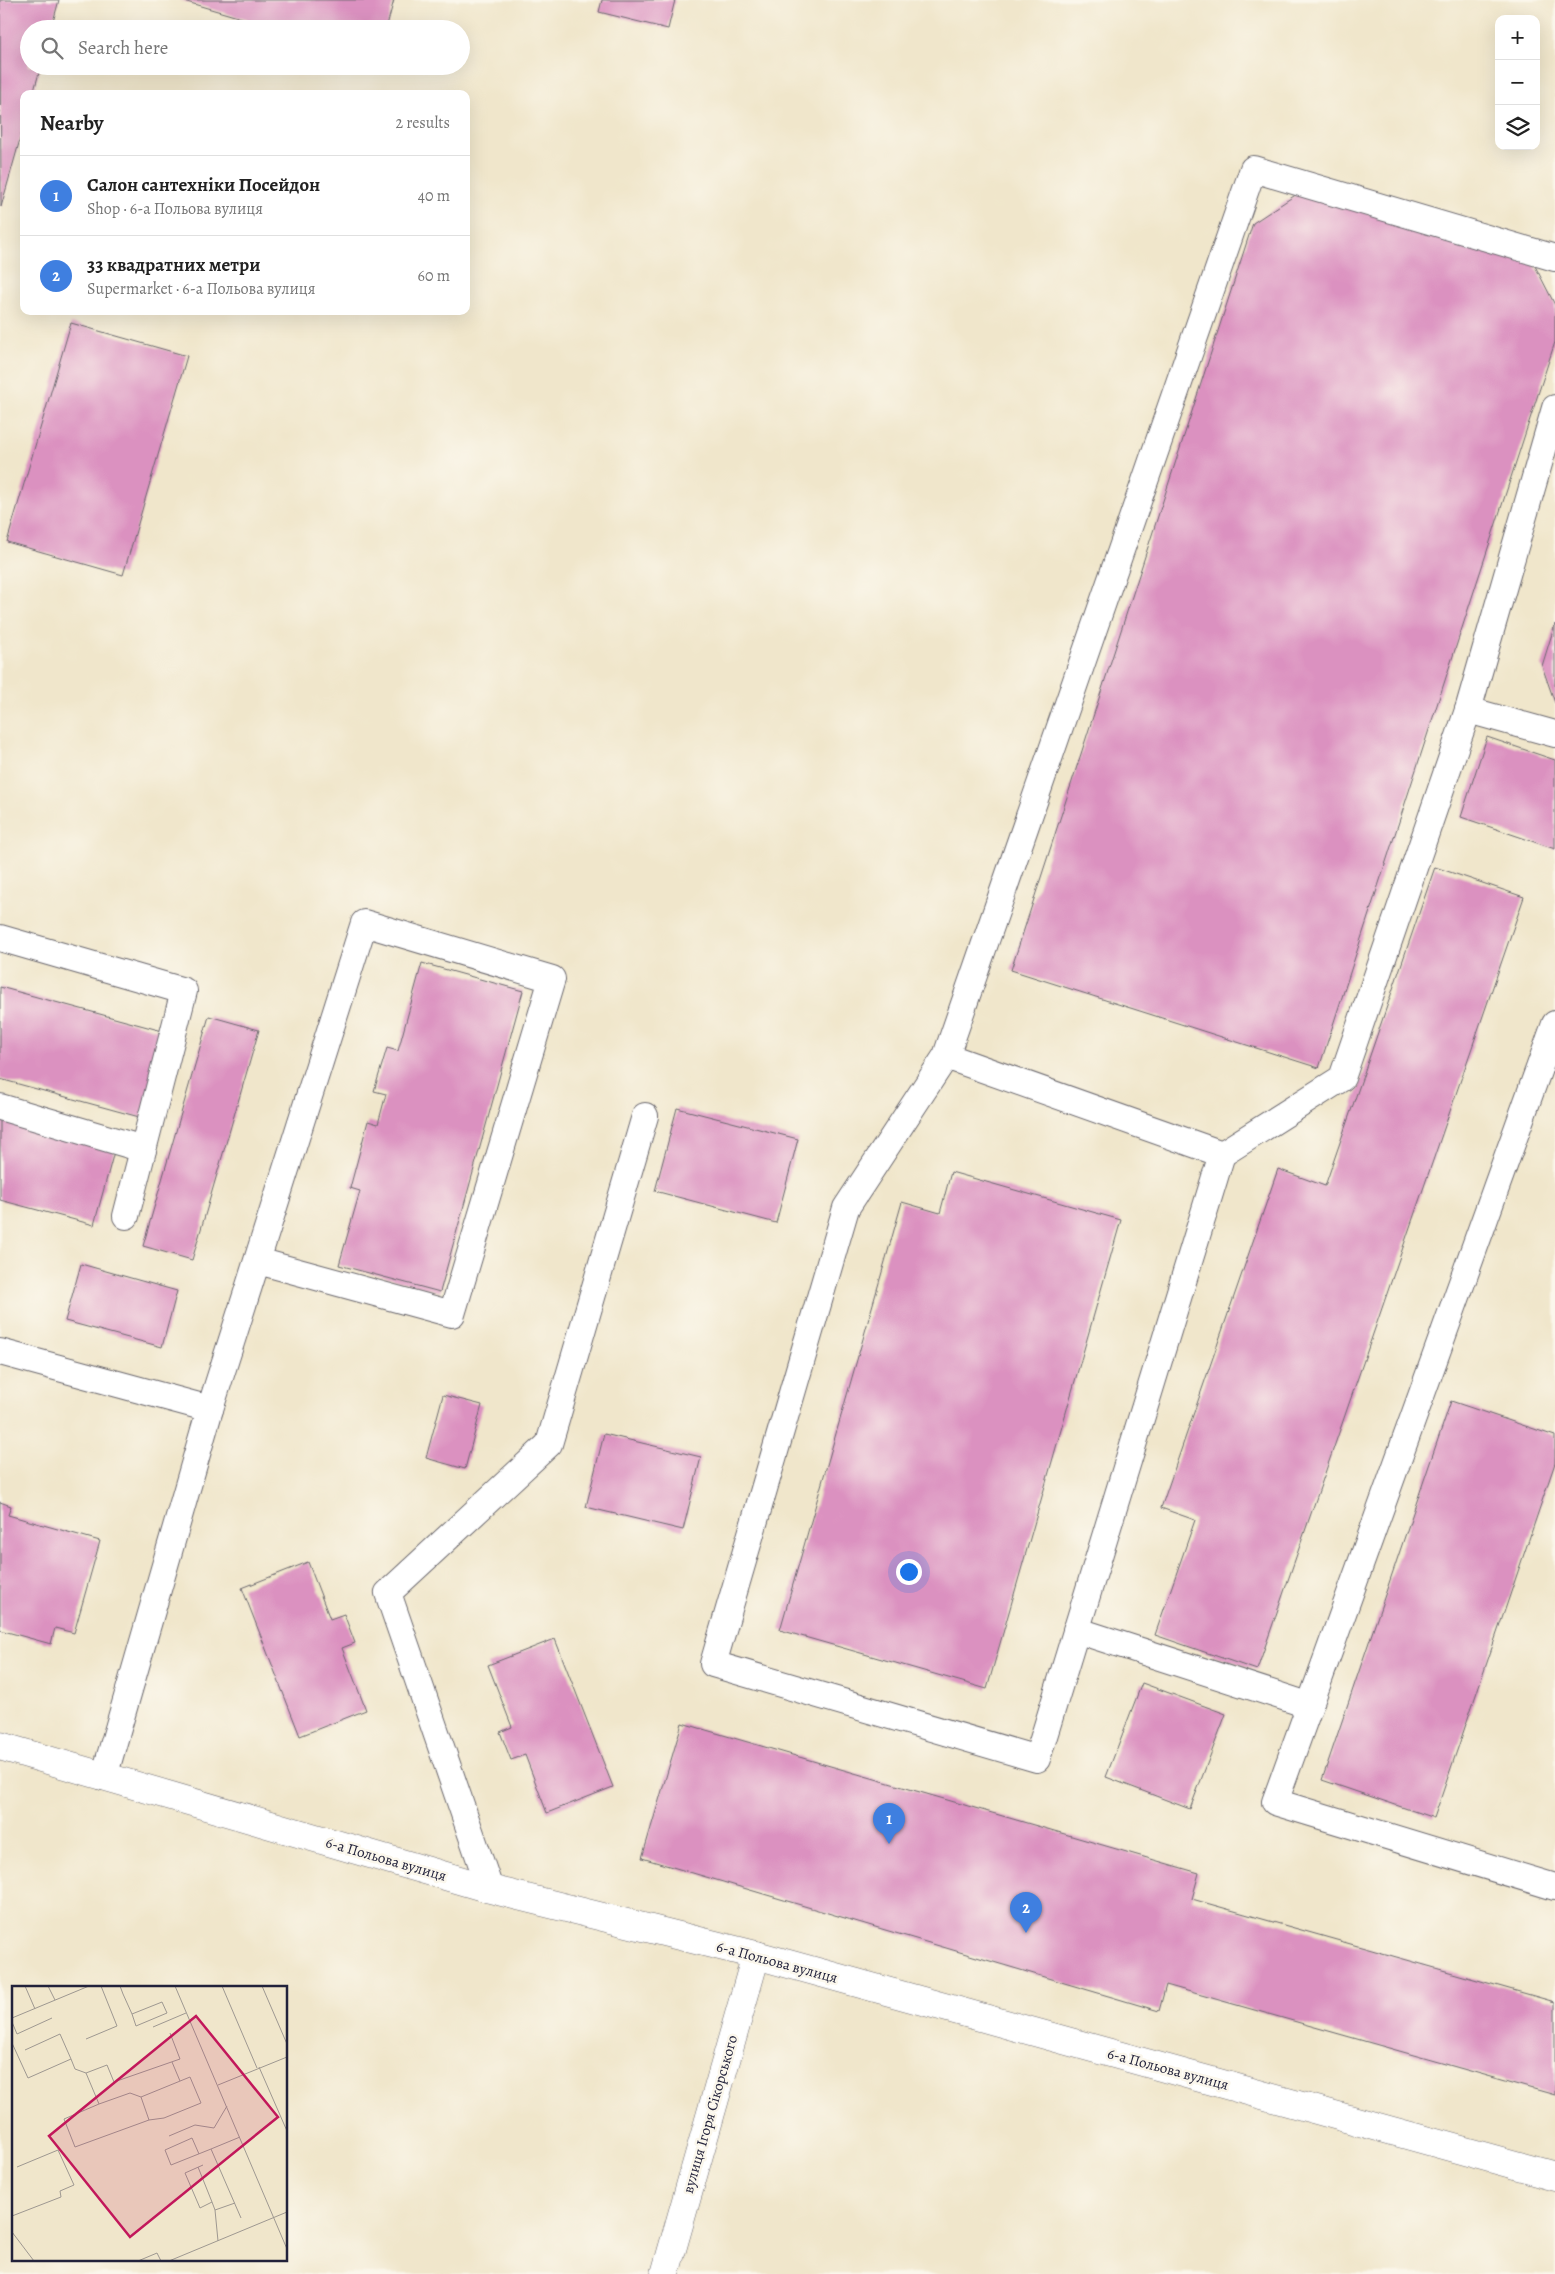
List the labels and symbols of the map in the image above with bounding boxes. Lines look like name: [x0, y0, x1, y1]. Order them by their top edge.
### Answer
your location: [896, 1559, 922, 1585]
pin: 1: [873, 1803, 905, 1844]
street label: 6-а Польова вулиця: [323, 1832, 449, 1886]
pin: 2: [1010, 1892, 1042, 1933]
street label: 6-а Польова вулиця: [714, 1936, 840, 1988]
inset map: [12, 1986, 288, 2262]
street label: вулиця Ігоря Сікорського: [678, 2032, 742, 2196]
street label: 6-а Польова вулиця: [1105, 2043, 1231, 2095]

